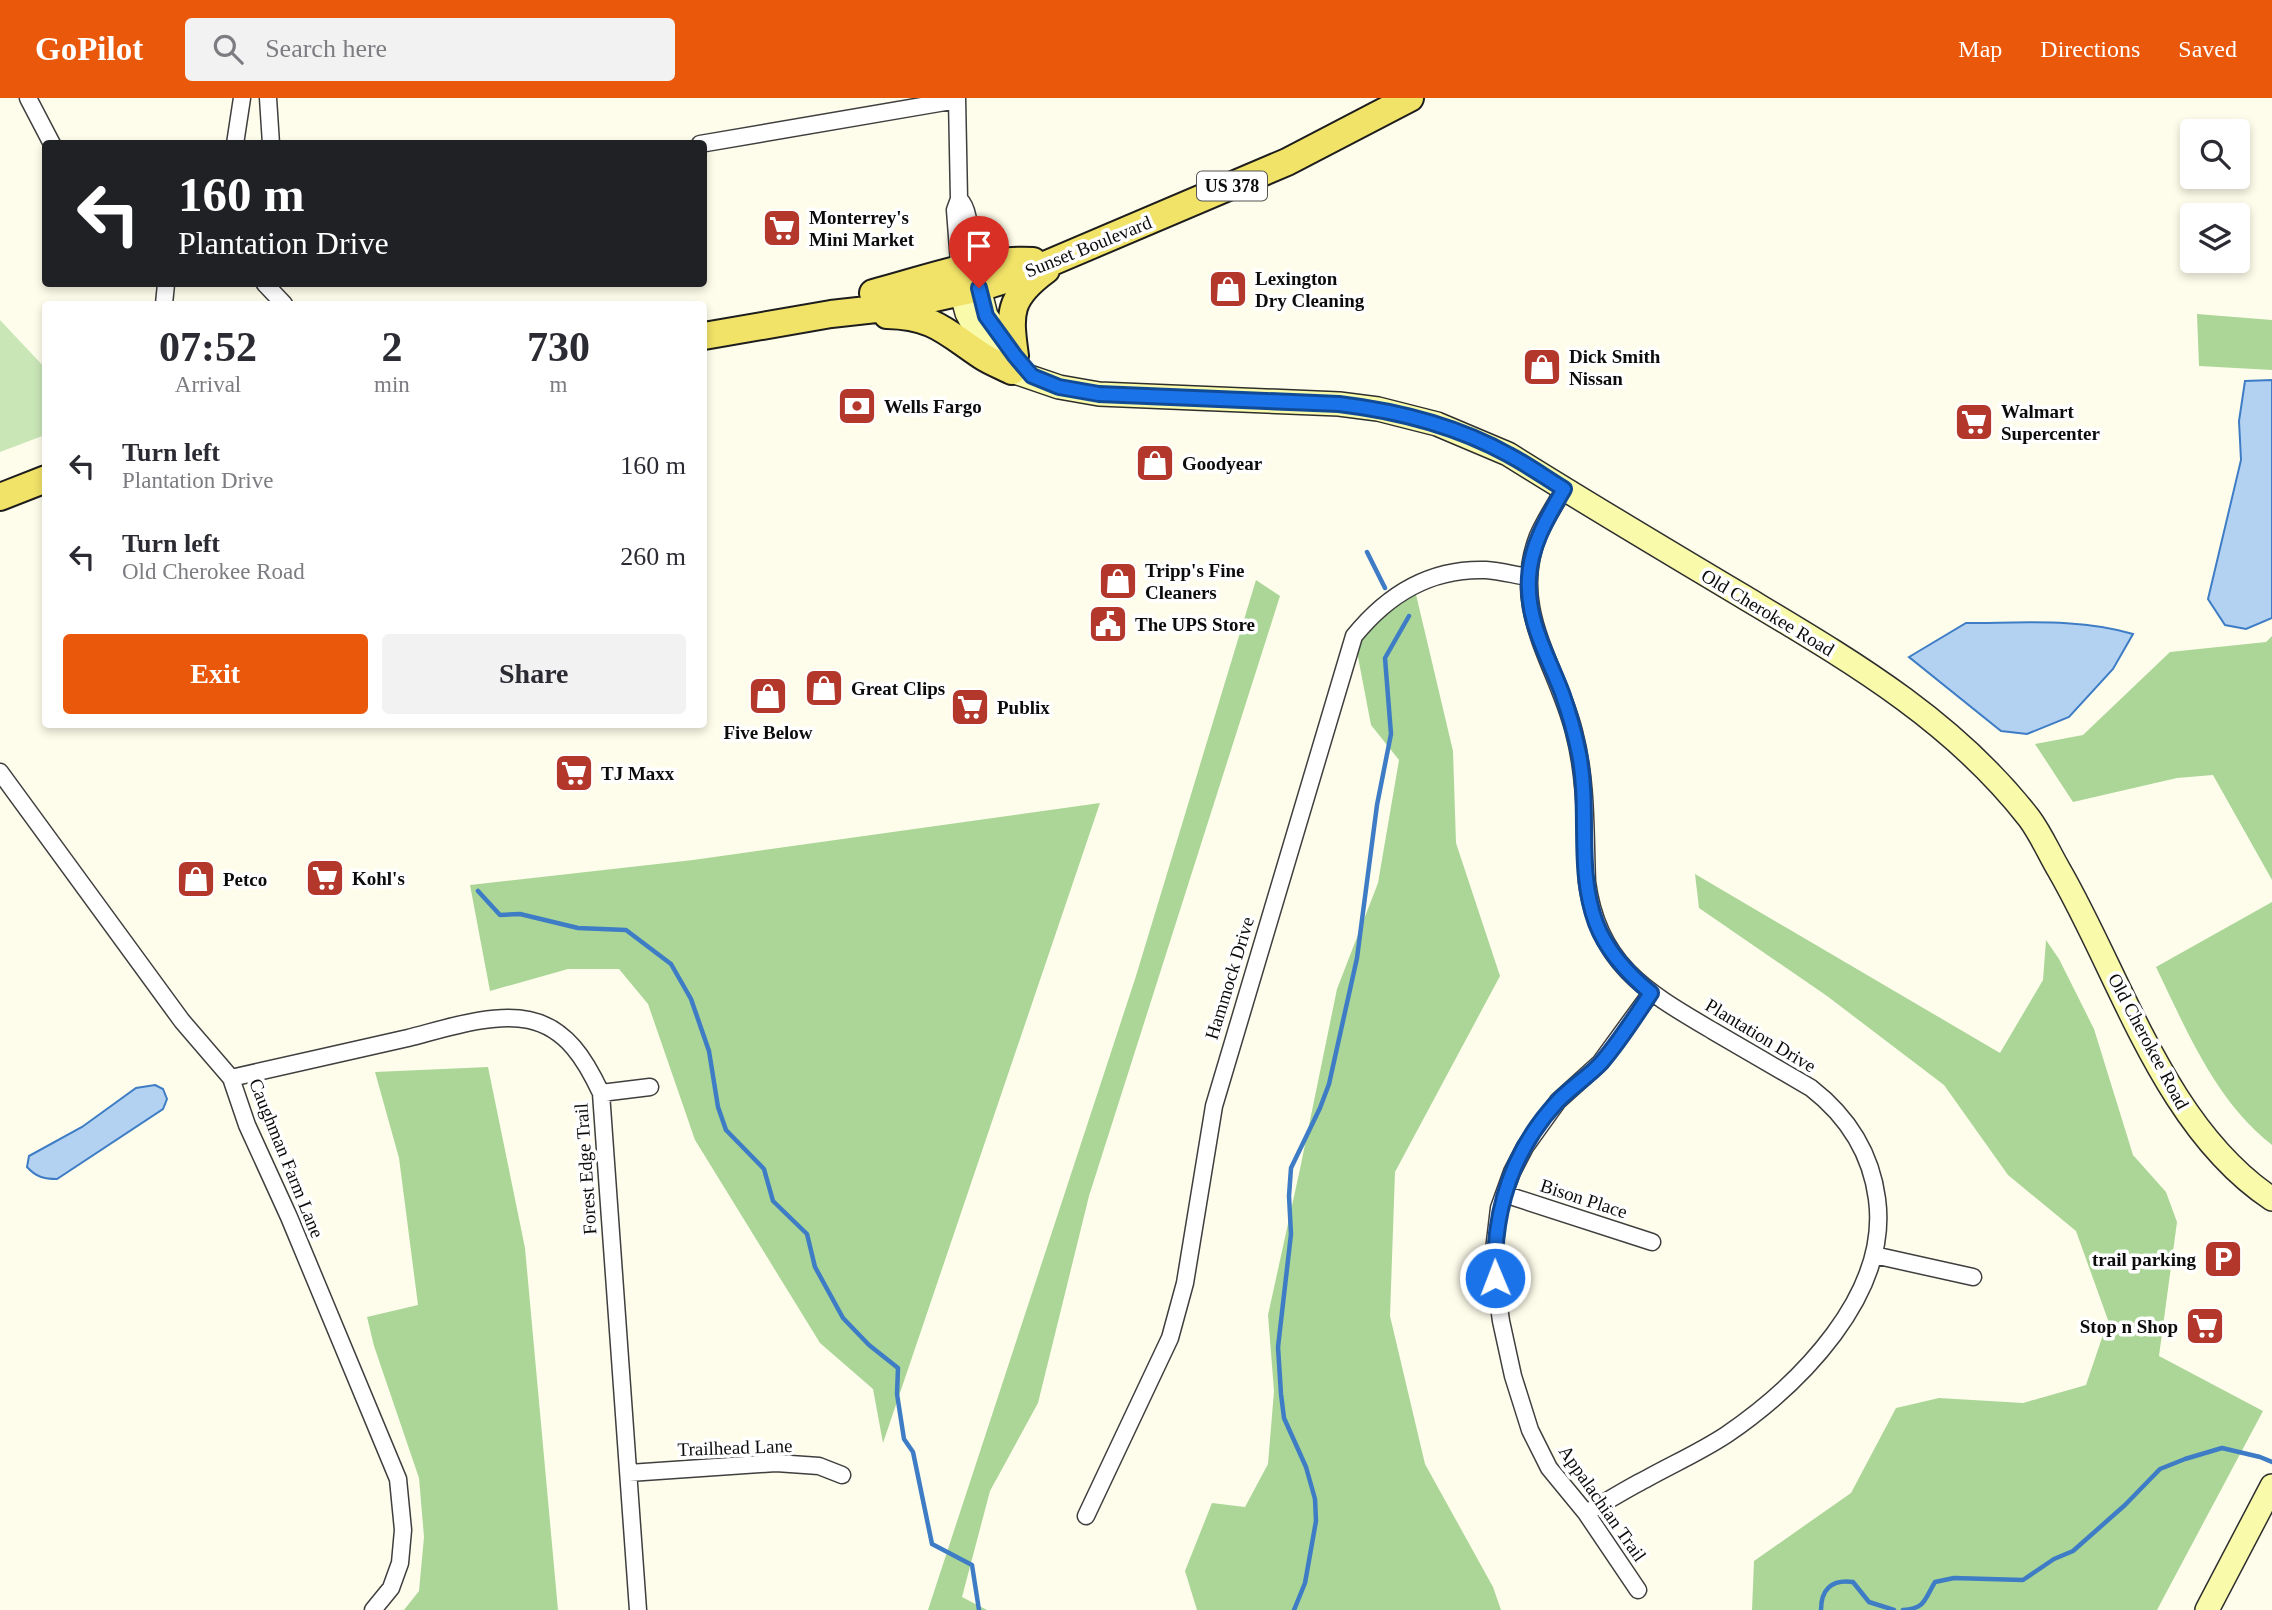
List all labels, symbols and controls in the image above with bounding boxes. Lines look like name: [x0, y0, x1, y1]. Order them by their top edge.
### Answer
search box: [185, 18, 675, 81]
icon: search: [209, 30, 247, 68]
text: GoPilot: [35, 31, 143, 67]
text: Search here: [265, 34, 387, 63]
text: Map: [1958, 36, 2002, 62]
text: Directions: [2040, 36, 2140, 62]
text: Saved: [2178, 36, 2237, 62]
map controls: [2180, 119, 2250, 273]
button: search: [2180, 119, 2250, 189]
text: 160 m: [178, 167, 305, 222]
icon: left: [63, 168, 154, 259]
road number: US 378: [1197, 172, 1267, 200]
button: layers: [2180, 203, 2250, 273]
supermarket icon: Monterrey's Mini Market: [761, 207, 803, 249]
place label: Monterrey's Mini Market: [809, 207, 915, 250]
street label: Sunset Boulevard: [1022, 211, 1155, 281]
pin: [949, 216, 1009, 288]
text: Plantation Drive: [178, 225, 389, 261]
icon: arrive: [960, 227, 998, 265]
shop icon: Lexington Dry Cleaning: [1207, 268, 1249, 310]
place label: Lexington Dry Cleaning: [1255, 268, 1365, 311]
text: 07:52: [159, 324, 257, 370]
text: 2: [381, 324, 402, 370]
text: 730: [527, 324, 590, 370]
shop icon: Dick Smith Nissan: [1521, 346, 1563, 388]
place label: Dick Smith Nissan: [1569, 346, 1661, 389]
text: Arrival: [175, 372, 241, 397]
text: min: [374, 372, 410, 397]
text: m: [549, 372, 567, 397]
bank icon: Wells Fargo: [836, 385, 878, 427]
place label: Wells Fargo: [884, 396, 982, 417]
supermarket icon: Walmart Supercenter: [1953, 401, 1995, 443]
place label: Walmart Supercenter: [2001, 401, 2100, 444]
text: Turn left: [122, 438, 220, 467]
shop icon: Goodyear: [1134, 442, 1176, 484]
icon: left: [63, 447, 101, 485]
text: 160 m: [620, 451, 686, 480]
place label: Goodyear: [1182, 453, 1263, 474]
text: Plantation Drive: [122, 468, 273, 493]
text: Turn left: [122, 529, 220, 558]
icon: left: [63, 538, 101, 576]
text: 260 m: [620, 542, 686, 571]
text: Old Cherokee Road: [122, 559, 305, 584]
shop icon: Tripp's Fine Cleaners: [1097, 560, 1139, 602]
place label: Tripp's Fine Cleaners: [1145, 560, 1244, 603]
street label: Old Cherokee Road: [1698, 565, 1838, 661]
public building icon: The UPS Store: [1087, 603, 1129, 645]
place label: The UPS Store: [1135, 614, 1255, 635]
button: Exit: [63, 634, 368, 714]
button: Share: [382, 634, 686, 714]
shop icon: Great Clips: [803, 667, 845, 709]
shop icon: Five Below: [747, 675, 789, 717]
place label: Great Clips: [851, 678, 945, 699]
supermarket icon: Publix: [949, 686, 991, 728]
place label: Publix: [997, 697, 1050, 718]
place label: Five Below: [723, 722, 813, 743]
supermarket icon: TJ Maxx: [553, 752, 595, 794]
place label: TJ Maxx: [601, 763, 675, 784]
supermarket icon: Kohl's: [304, 857, 346, 899]
shop icon: Petco: [175, 858, 217, 900]
place label: Kohl's: [352, 868, 405, 889]
place label: Petco: [223, 869, 267, 890]
street label: Hammock Drive: [1201, 914, 1258, 1042]
street label: Old Cherokee Road: [2104, 970, 2193, 1113]
street label: Plantation Drive: [1702, 994, 1820, 1077]
street label: Caughman Farm Lane: [245, 1075, 328, 1241]
street label: Forest Edge Trail: [570, 1102, 601, 1236]
street label: Bison Place: [1538, 1175, 1630, 1222]
parking icon: trail parking: [2202, 1238, 2244, 1280]
position arrow: [1458, 1241, 1532, 1315]
place label: trail parking: [2092, 1249, 2196, 1270]
supermarket icon: Stop n Shop: [2184, 1305, 2226, 1347]
place label: Stop n Shop: [2080, 1316, 2178, 1337]
street label: Trailhead Lane: [677, 1435, 793, 1460]
street label: Appalachian Trail: [1555, 1441, 1650, 1565]

